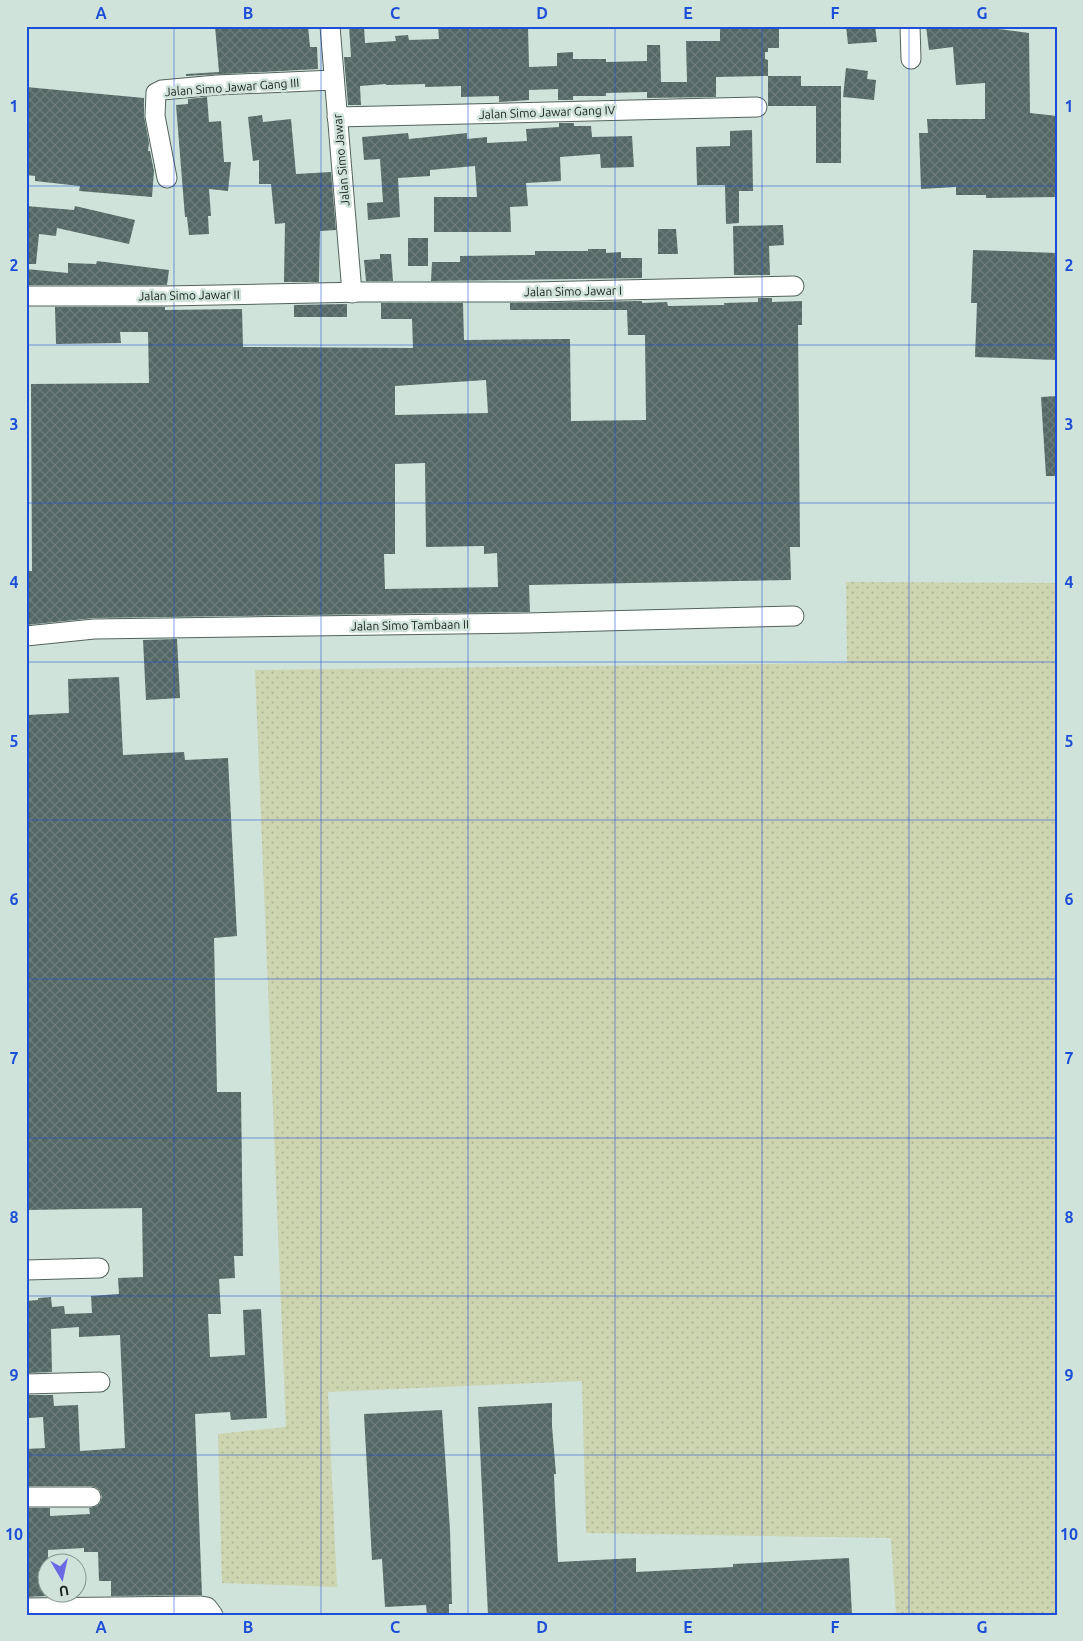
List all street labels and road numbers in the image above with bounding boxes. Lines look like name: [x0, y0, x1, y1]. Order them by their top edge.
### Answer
street label: Jalan Simo Jawar Gang III: [164, 76, 300, 98]
street label: Jalan Simo Jawar Gang IV: [479, 103, 616, 121]
street label: Jalan Simo Jawar: [330, 113, 352, 207]
street label: Jalan Simo Jawar I: [524, 284, 622, 298]
street label: Jalan Simo Jawar II: [138, 288, 240, 302]
street label: Jalan Simo Tambaan II: [351, 617, 469, 633]

